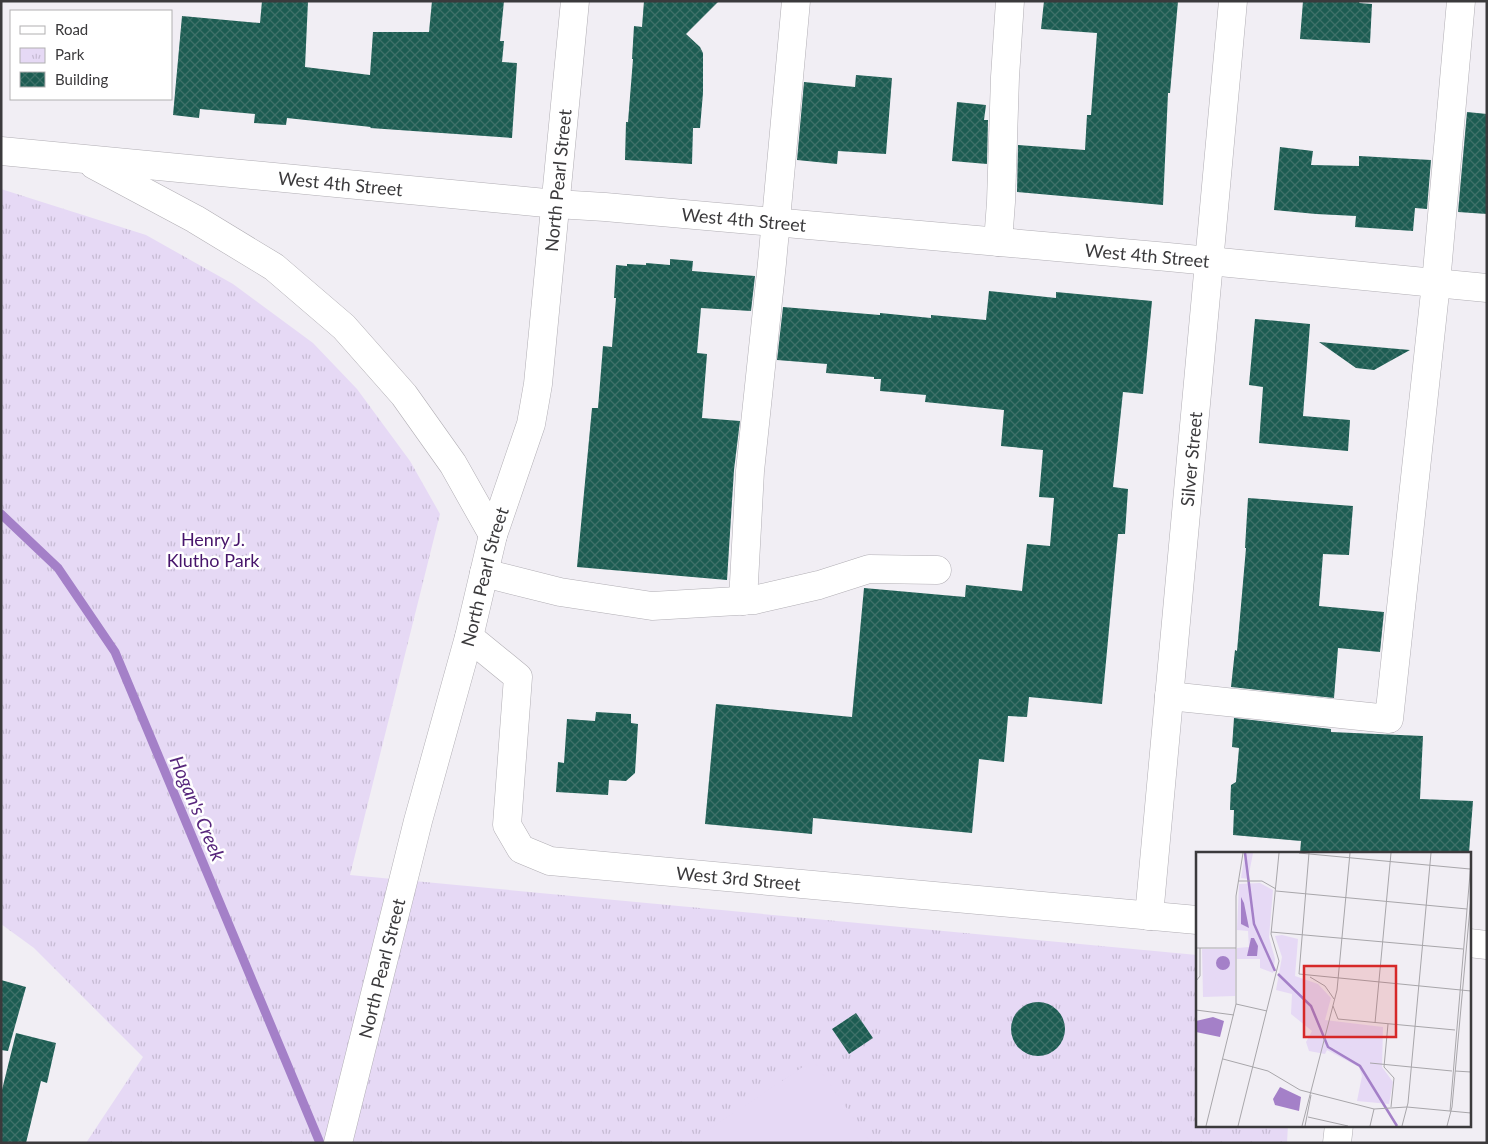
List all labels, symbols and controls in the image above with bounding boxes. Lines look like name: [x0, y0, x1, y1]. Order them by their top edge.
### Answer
legend: [10, 10, 172, 100]
text: Road: [55, 20, 88, 38]
text: Park: [55, 45, 85, 63]
text: Building: [55, 70, 108, 88]
street label: North Pearl Street: [540, 108, 576, 253]
street label: West 4th Street: [277, 167, 404, 200]
street label: West 4th Street: [681, 203, 808, 236]
street label: West 4th Street: [1084, 239, 1211, 272]
street label: Silver Street: [1176, 410, 1206, 507]
street label: North Pearl Street: [456, 503, 513, 649]
park label: Henry J. Klutho Park: [167, 528, 260, 571]
water label: Hogan's Creek: [166, 752, 231, 865]
inset map: [1196, 852, 1470, 1126]
street label: West 3rd Street: [675, 862, 802, 895]
street label: North Pearl Street: [353, 896, 409, 1040]

